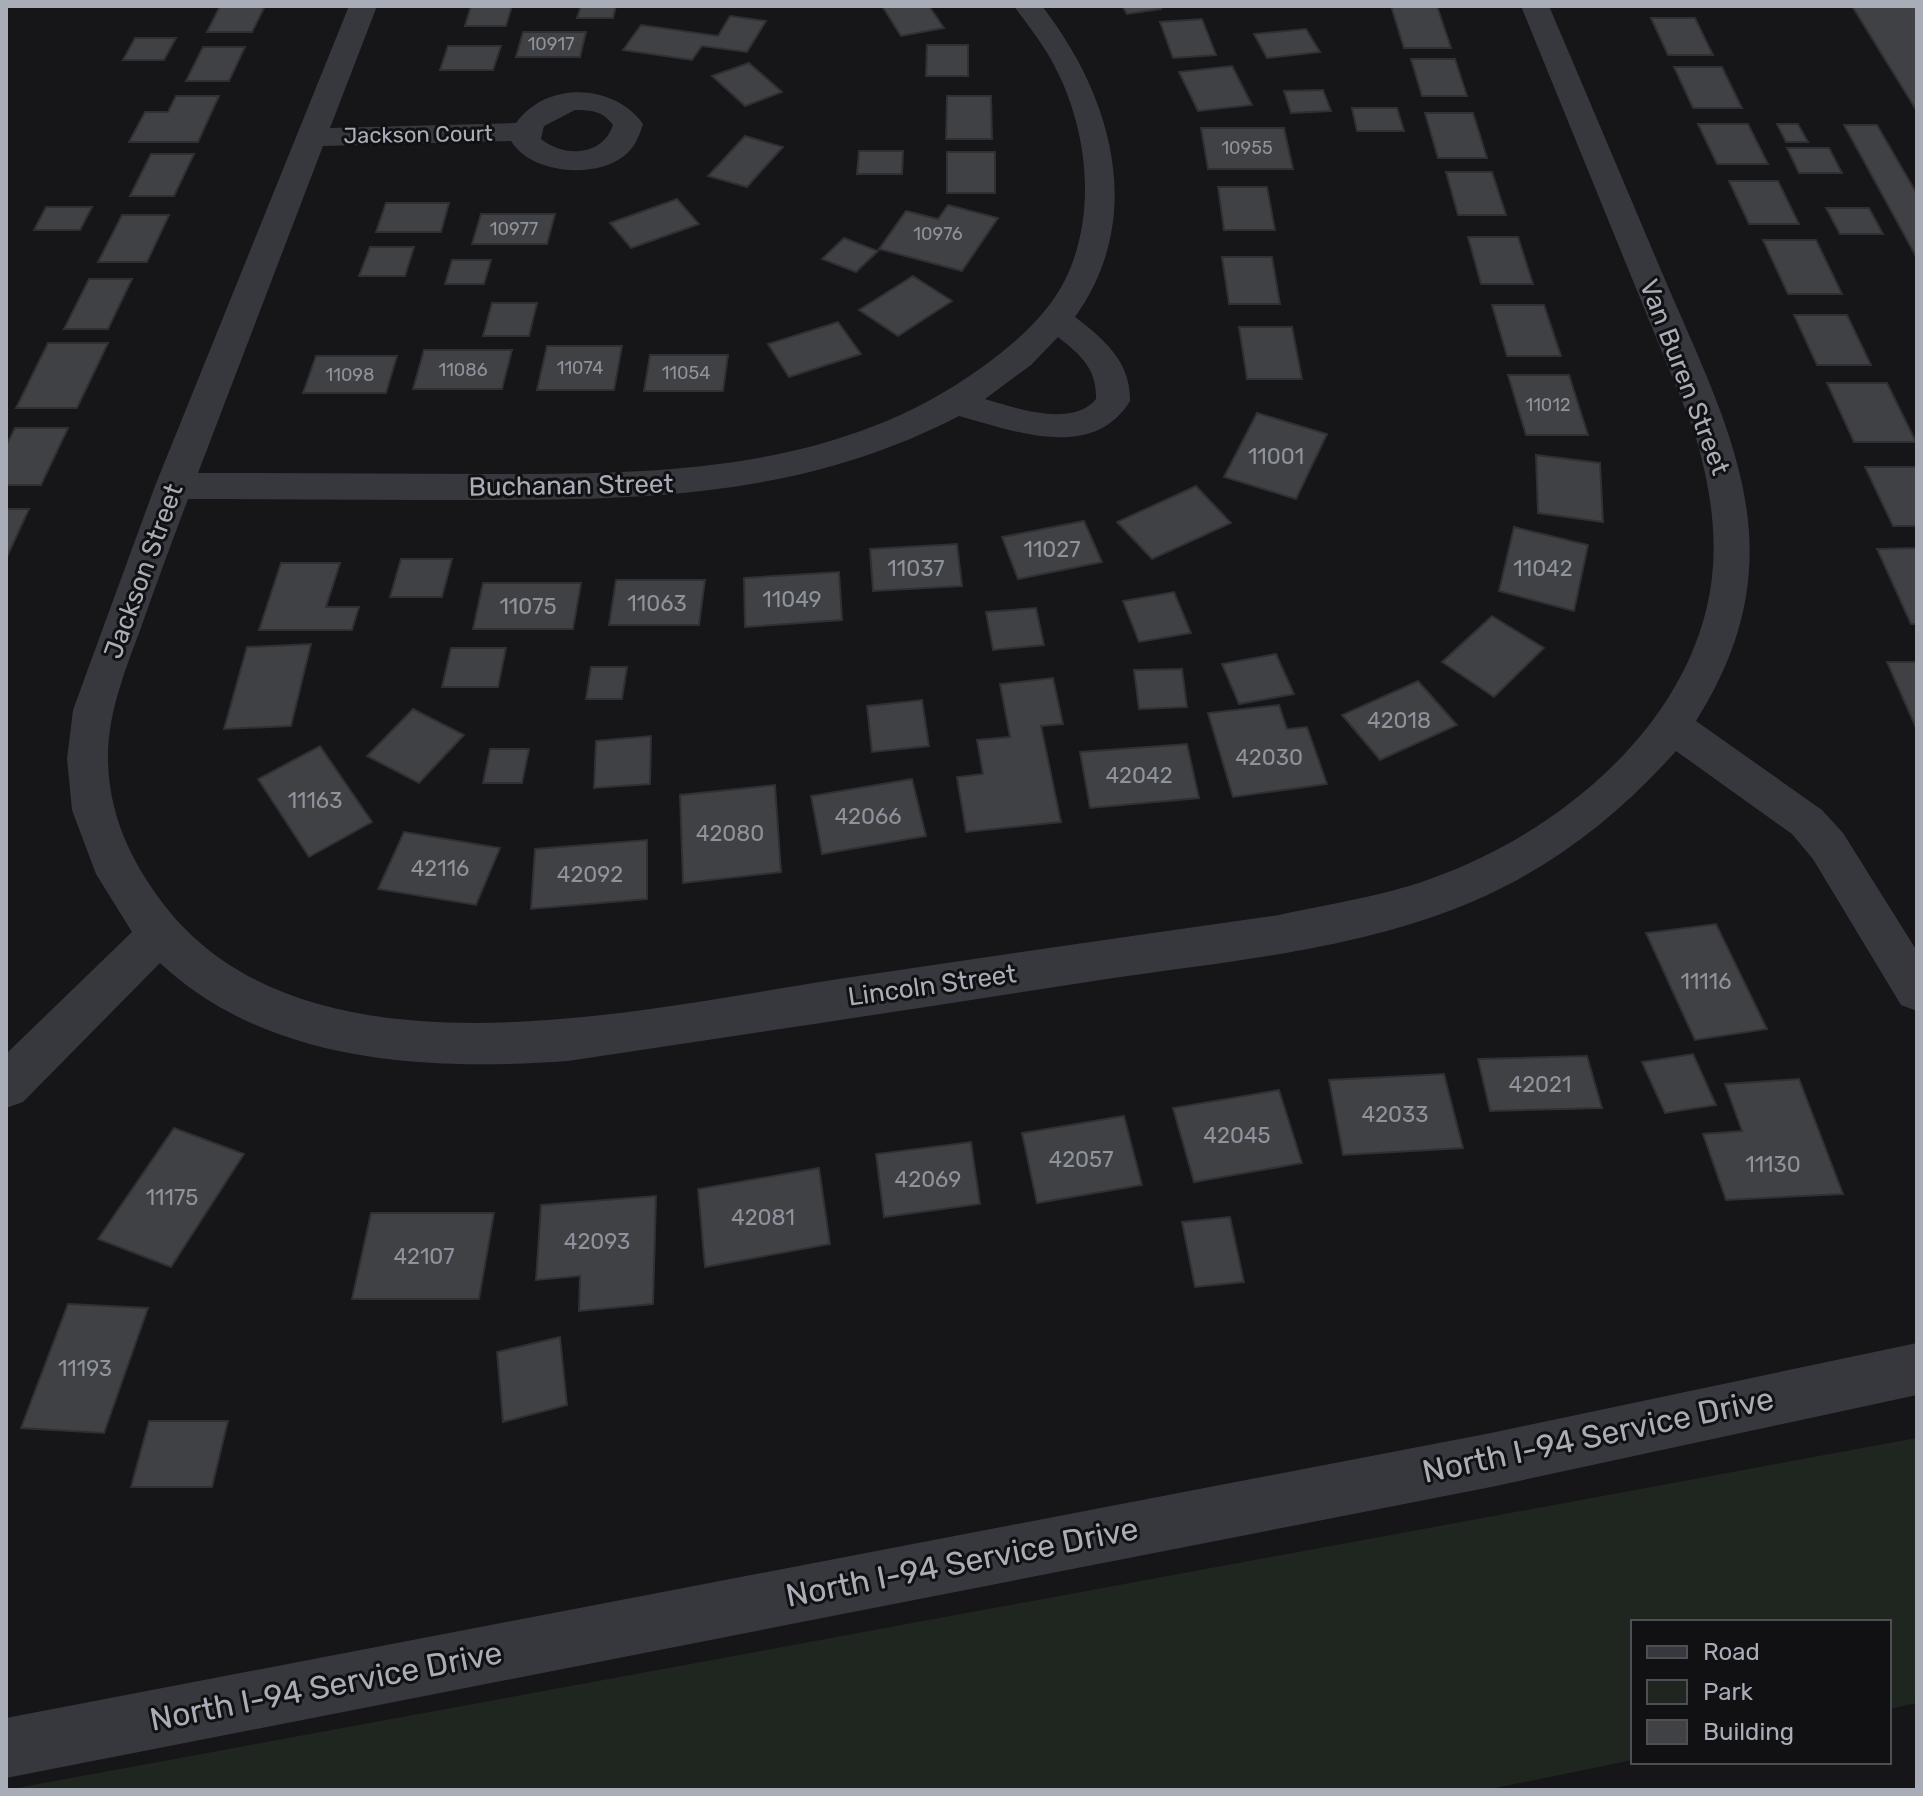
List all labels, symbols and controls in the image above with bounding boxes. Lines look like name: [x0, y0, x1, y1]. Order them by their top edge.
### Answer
house number: 10917: [528, 33, 574, 55]
street label: Jackson Court: [343, 120, 493, 149]
house number: 10955: [1221, 137, 1273, 159]
house number: 10977: [490, 218, 538, 240]
house number: 10976: [913, 223, 963, 245]
street label: Van Buren Street: [1633, 275, 1736, 479]
house number: 11074: [557, 357, 603, 379]
house number: 11086: [438, 359, 488, 381]
house number: 11054: [662, 362, 710, 384]
house number: 11098: [326, 364, 374, 386]
house number: 11012: [1525, 394, 1571, 416]
house number: 11001: [1248, 443, 1304, 470]
street label: Buchanan Street: [468, 468, 674, 503]
street label: Jackson Street: [97, 480, 189, 663]
house number: 11027: [1023, 536, 1081, 563]
house number: 11037: [887, 555, 945, 582]
house number: 11042: [1513, 555, 1573, 582]
house number: 11049: [762, 586, 822, 613]
house number: 11063: [627, 590, 687, 617]
house number: 11075: [499, 593, 557, 620]
house number: 42018: [1367, 707, 1431, 734]
house number: 42030: [1235, 744, 1303, 771]
house number: 42042: [1105, 762, 1173, 789]
house number: 11163: [288, 787, 342, 814]
house number: 42066: [834, 803, 902, 830]
house number: 42080: [696, 820, 764, 847]
house number: 42116: [411, 855, 469, 882]
house number: 42092: [557, 861, 623, 888]
street label: Lincoln Street: [846, 958, 1018, 1013]
house number: 11116: [1681, 968, 1731, 995]
house number: 42021: [1509, 1071, 1571, 1098]
house number: 42033: [1362, 1101, 1429, 1128]
house number: 42045: [1203, 1122, 1271, 1149]
house number: 42057: [1049, 1146, 1113, 1173]
house number: 11130: [1745, 1151, 1801, 1178]
house number: 42069: [895, 1166, 961, 1193]
house number: 11175: [146, 1184, 198, 1211]
house number: 42081: [731, 1204, 795, 1231]
house number: 42093: [564, 1228, 630, 1255]
house number: 42107: [393, 1243, 455, 1270]
house number: 11193: [58, 1355, 112, 1382]
street label: North I-94 Service Drive: [1419, 1379, 1777, 1491]
street label: North I-94 Service Drive: [783, 1509, 1141, 1615]
legend: [1631, 1620, 1891, 1764]
street label: North I-94 Service Drive: [147, 1633, 505, 1739]
text: Road: [1703, 1638, 1760, 1666]
text: Park: [1703, 1678, 1754, 1706]
text: Building: [1703, 1718, 1794, 1746]

